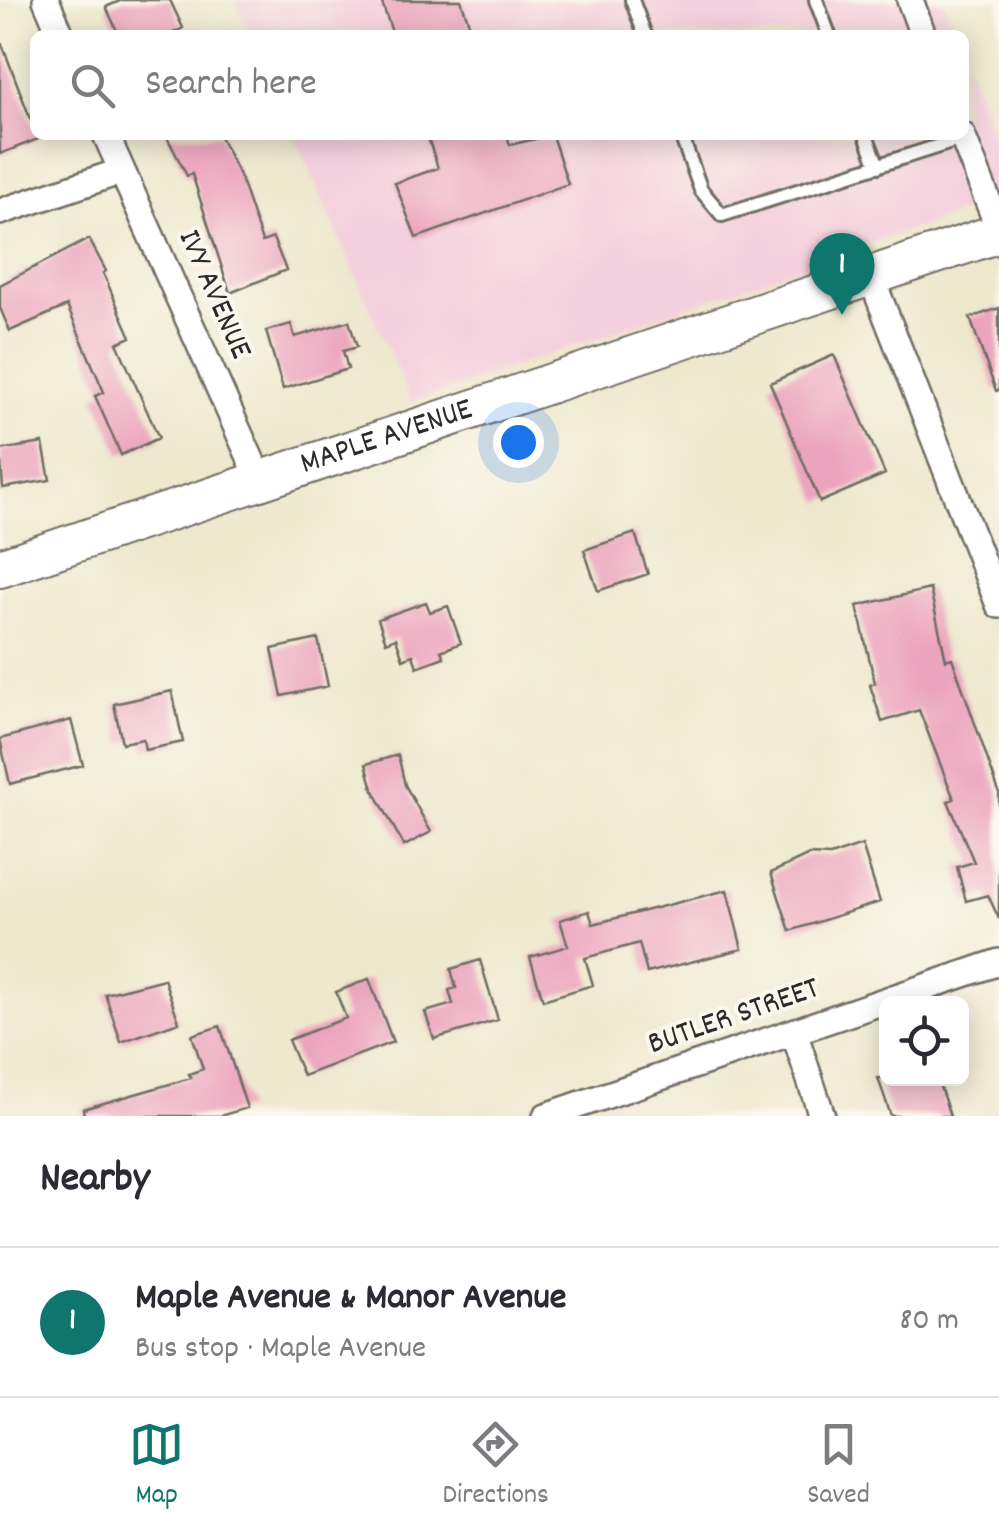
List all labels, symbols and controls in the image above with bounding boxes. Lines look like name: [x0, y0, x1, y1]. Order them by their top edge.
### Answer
search box: [30, 30, 969, 140]
icon: search: [65, 58, 120, 113]
text: Search here: [145, 58, 317, 113]
street label: IVY AVENUE: [164, 223, 262, 368]
pin: 1: [810, 232, 874, 315]
street label: MAPLE AVENUE: [295, 388, 479, 489]
your location: [493, 417, 544, 468]
street label: BUTLER STREET: [642, 967, 826, 1069]
map controls: [879, 996, 969, 1086]
button: locate: [879, 996, 969, 1086]
text: Nearby: [40, 1151, 150, 1211]
text: Maple Avenue & Manor Avenue: [135, 1272, 567, 1327]
text: 1: [69, 1299, 76, 1345]
text: 80 m: [899, 1299, 959, 1345]
text: Bus stop · Maple Avenue: [135, 1327, 426, 1373]
tab: Map: [129, 1417, 184, 1517]
tab: Directions: [443, 1417, 549, 1517]
tab: Saved: [807, 1417, 870, 1517]

